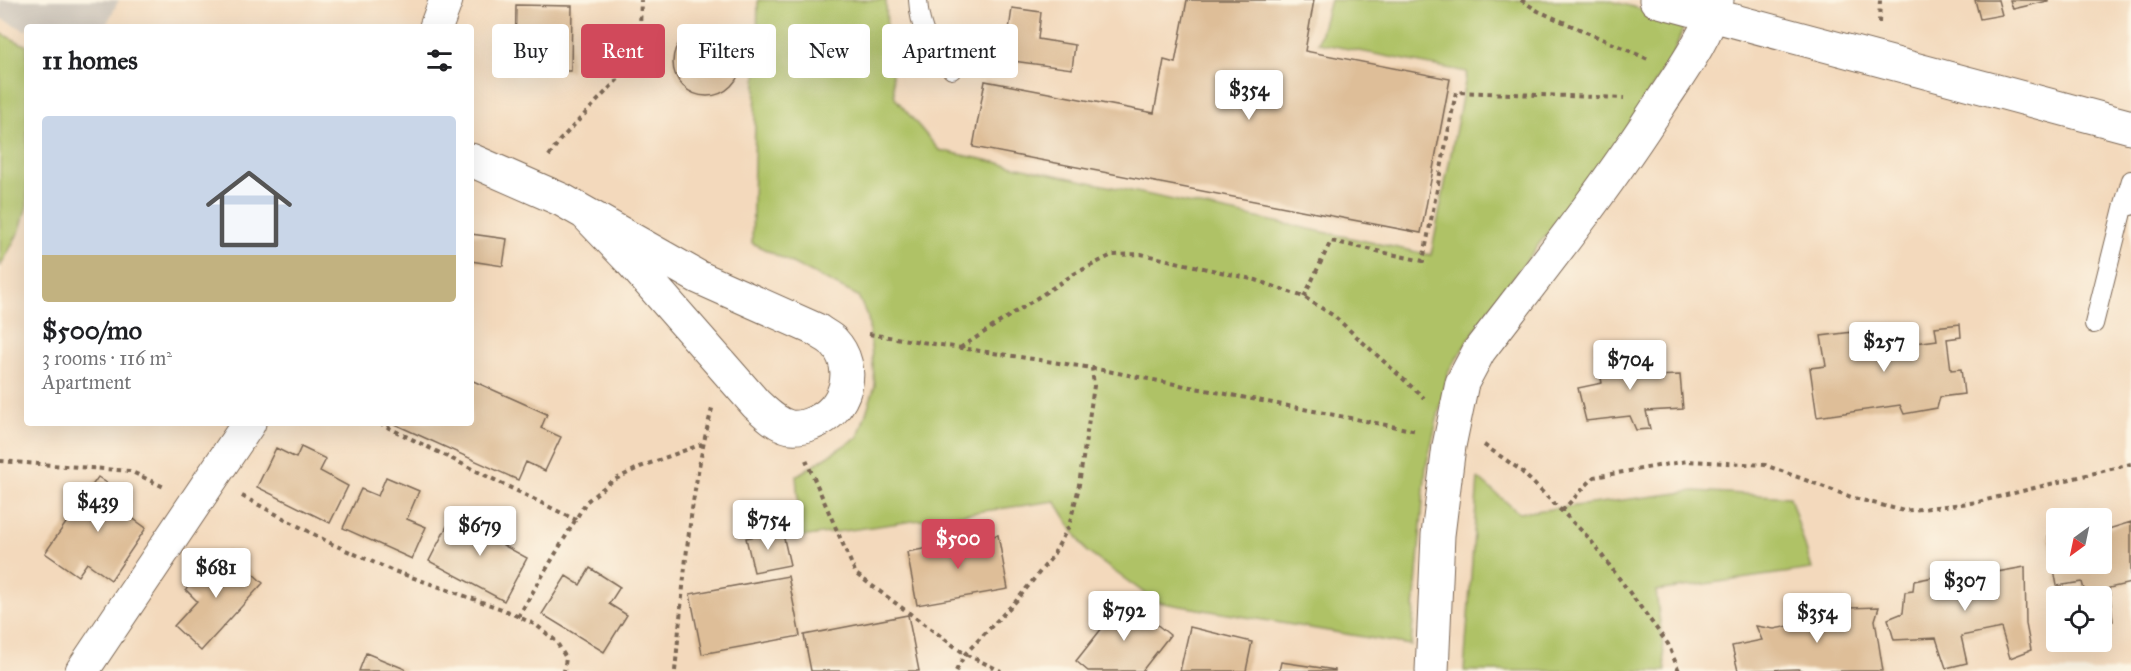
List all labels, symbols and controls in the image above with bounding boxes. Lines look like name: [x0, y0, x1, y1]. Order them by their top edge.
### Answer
chip: Buy: [492, 24, 569, 78]
chip: Rent: [581, 24, 665, 78]
chip: Filters: [677, 24, 776, 78]
chip: New: [788, 24, 870, 78]
chip: Apartment: [882, 24, 1018, 78]
text: 11 homes: [42, 44, 138, 76]
icon: filters: [423, 44, 456, 77]
pin: $354: [1213, 70, 1285, 121]
text: $354: [1229, 77, 1269, 101]
icon: home: [195, 155, 303, 263]
text: $500/mo: [42, 314, 142, 346]
pin: $257: [1848, 322, 1920, 373]
text: $257: [1863, 329, 1905, 353]
pin: $704: [1594, 340, 1666, 391]
text: 3 rooms · 116 m²: [42, 346, 172, 370]
text: $704: [1607, 347, 1653, 371]
text: Apartment: [42, 370, 131, 394]
pin: $439: [62, 482, 134, 533]
text: $439: [77, 489, 119, 513]
pin: $754: [732, 500, 804, 551]
pin: $679: [444, 506, 516, 557]
text: $754: [747, 507, 789, 531]
north arrow: [2046, 508, 2112, 574]
map controls: [2046, 508, 2112, 652]
text: $679: [458, 513, 502, 537]
pin: $500: [922, 519, 994, 570]
text: $500: [936, 526, 980, 550]
pin: $681: [180, 548, 252, 599]
text: $681: [196, 555, 236, 579]
pin: $307: [1929, 561, 2001, 612]
text: $307: [1944, 568, 1986, 592]
button: locate: [2046, 586, 2112, 652]
pin: $792: [1088, 591, 1160, 642]
pin: $354: [1781, 593, 1853, 644]
text: $792: [1102, 598, 1146, 622]
text: $354: [1797, 600, 1837, 624]

